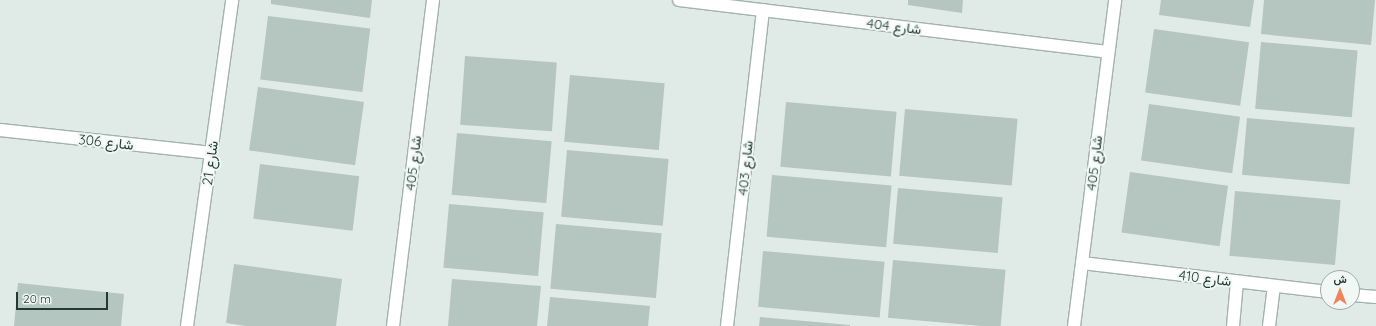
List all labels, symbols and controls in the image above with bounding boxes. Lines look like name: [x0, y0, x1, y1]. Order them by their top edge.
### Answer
street label: شارع 404: [866, 14, 922, 38]
street label: شارع 306: [78, 131, 134, 153]
street label: شارع 405: [401, 135, 425, 191]
street label: شارع 405: [1082, 135, 1106, 191]
street label: شارع 21: [199, 140, 221, 186]
street label: شارع 403: [734, 140, 756, 196]
street label: شارع 410: [1178, 266, 1232, 290]
north arrow: [1320, 270, 1360, 310]
text: ش: [1333, 272, 1347, 286]
scale bar: [18, 284, 110, 310]
text: 20 m: [23, 291, 51, 306]

